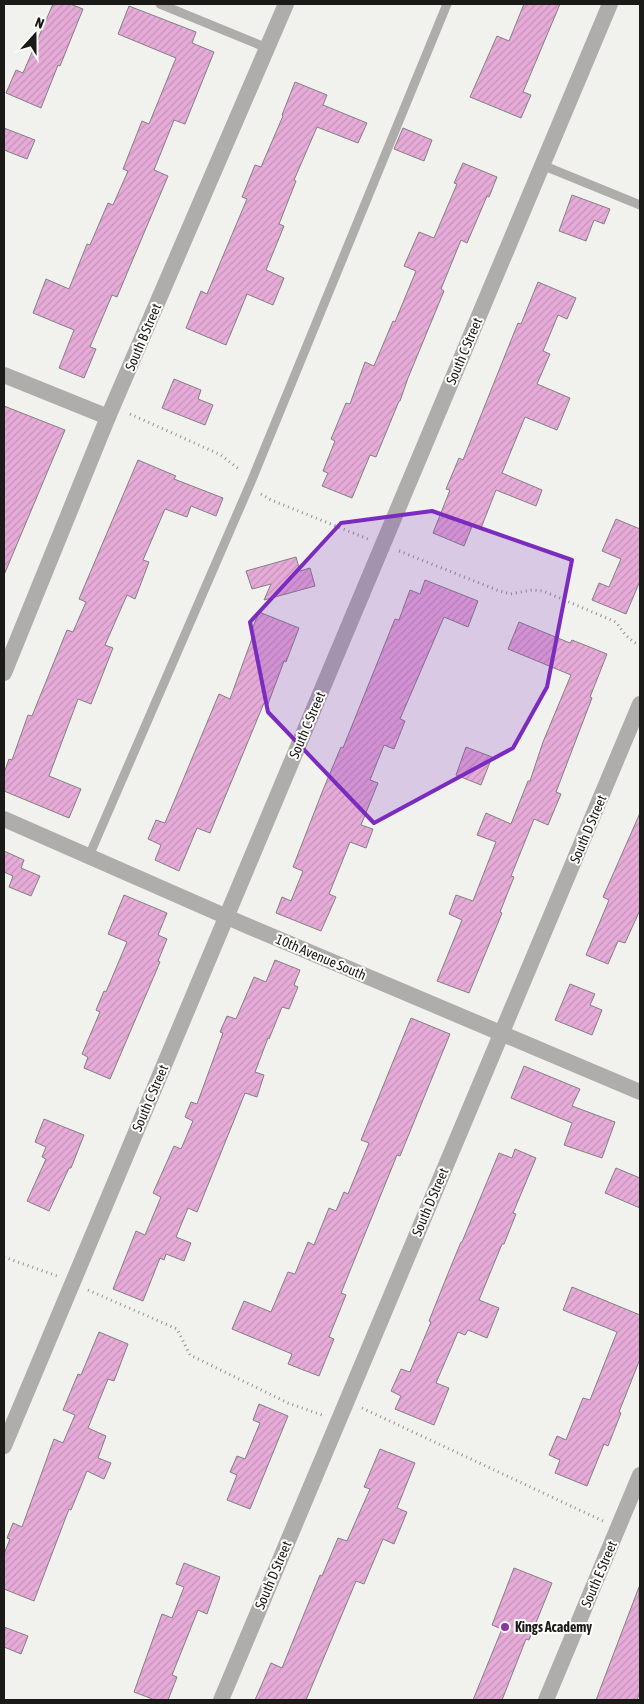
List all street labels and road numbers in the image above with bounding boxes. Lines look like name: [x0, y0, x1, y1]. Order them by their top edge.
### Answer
street label: South B Street: [122, 301, 164, 373]
street label: South C Street: [443, 315, 485, 387]
street label: South C Street: [286, 689, 328, 761]
street label: South D Street: [566, 793, 610, 865]
street label: 10th Avenue South: [273, 931, 369, 983]
street label: South C Street: [129, 1062, 171, 1134]
street label: South D Street: [408, 1166, 452, 1238]
street label: South E Street: [578, 1538, 620, 1610]
street label: South D Street: [251, 1539, 295, 1611]

